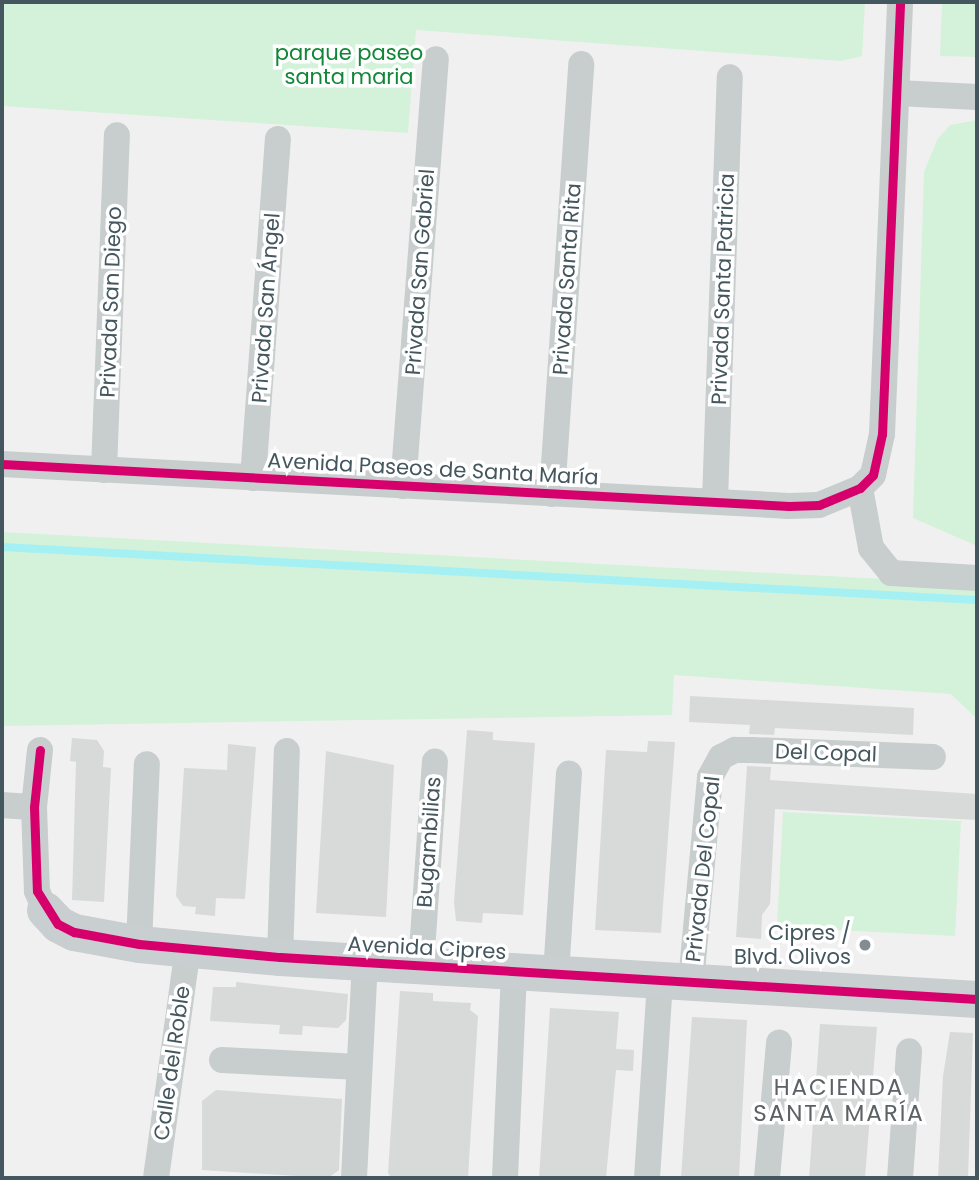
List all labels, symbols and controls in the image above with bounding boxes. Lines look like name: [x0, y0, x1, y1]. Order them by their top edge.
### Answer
park label: parque paseo santa maria: [275, 40, 423, 90]
street label: Privada San Gabriel: [400, 168, 440, 376]
street label: Privada Santa Patricia: [706, 173, 740, 405]
street label: Privada Santa Rita: [548, 182, 586, 376]
street label: Privada San Diego: [95, 206, 127, 398]
street label: Privada San Ángel: [247, 212, 285, 404]
street label: Avenida Paseos de Santa María: [267, 448, 599, 490]
street label: Del Copal: [775, 739, 877, 767]
street label: Privada Del Copal: [681, 775, 725, 963]
street label: Bugambilias: [412, 776, 446, 908]
place label: Cipres / Blvd. Olivos: [734, 920, 851, 970]
street label: Avenida Cipres: [347, 931, 507, 965]
marker: Cipres / Blvd. Olivos: [857, 937, 873, 953]
street label: Calle del Roble: [149, 984, 195, 1142]
district label: HACIENDA SANTA MARÍA: [755, 1073, 923, 1127]

